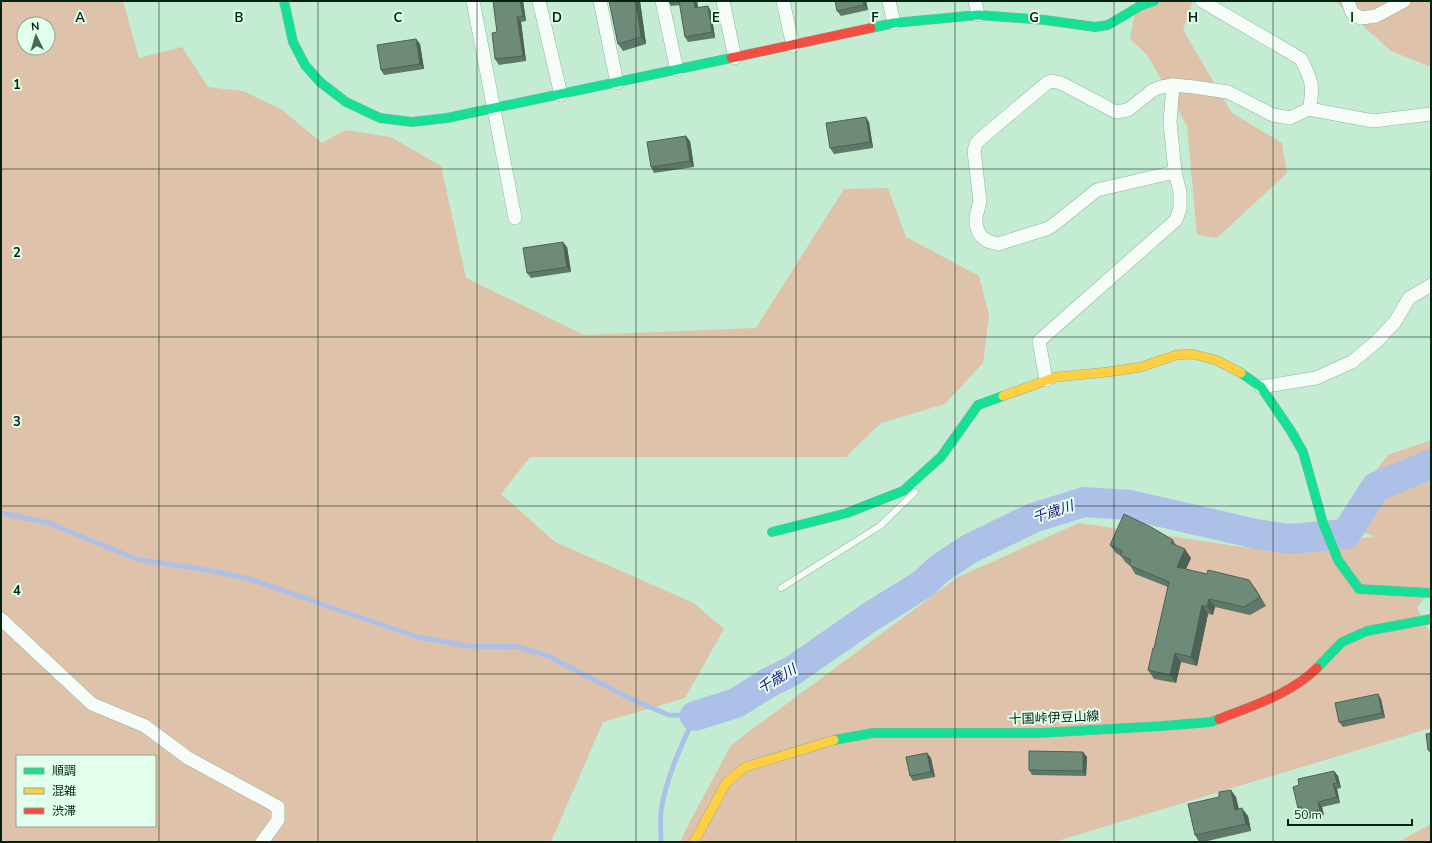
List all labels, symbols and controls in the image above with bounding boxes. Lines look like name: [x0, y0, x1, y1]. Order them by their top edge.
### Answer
text: A: [75, 9, 85, 27]
text: B: [235, 9, 244, 27]
text: C: [394, 9, 403, 27]
text: D: [552, 9, 562, 27]
text: E: [712, 9, 720, 27]
text: F: [871, 9, 879, 27]
text: G: [1029, 9, 1039, 27]
text: H: [1188, 9, 1198, 27]
text: I: [1350, 9, 1354, 27]
north arrow: [16, 16, 56, 56]
text: N: [30, 19, 40, 34]
text: 1: [13, 76, 21, 94]
text: 2: [13, 244, 21, 262]
text: 3: [13, 413, 21, 431]
water label: 千歳川: [1030, 496, 1078, 528]
text: 4: [13, 582, 21, 600]
water label: 千歳川: [754, 659, 802, 698]
street label: 十国峠伊豆山線: [1008, 707, 1100, 729]
legend: [16, 755, 156, 827]
text: 順調: [52, 763, 76, 779]
text: 混雑: [52, 783, 76, 799]
scale bar: [1288, 801, 1412, 827]
text: 渋滞: [52, 803, 76, 819]
text: 50 m: [1294, 807, 1322, 823]

